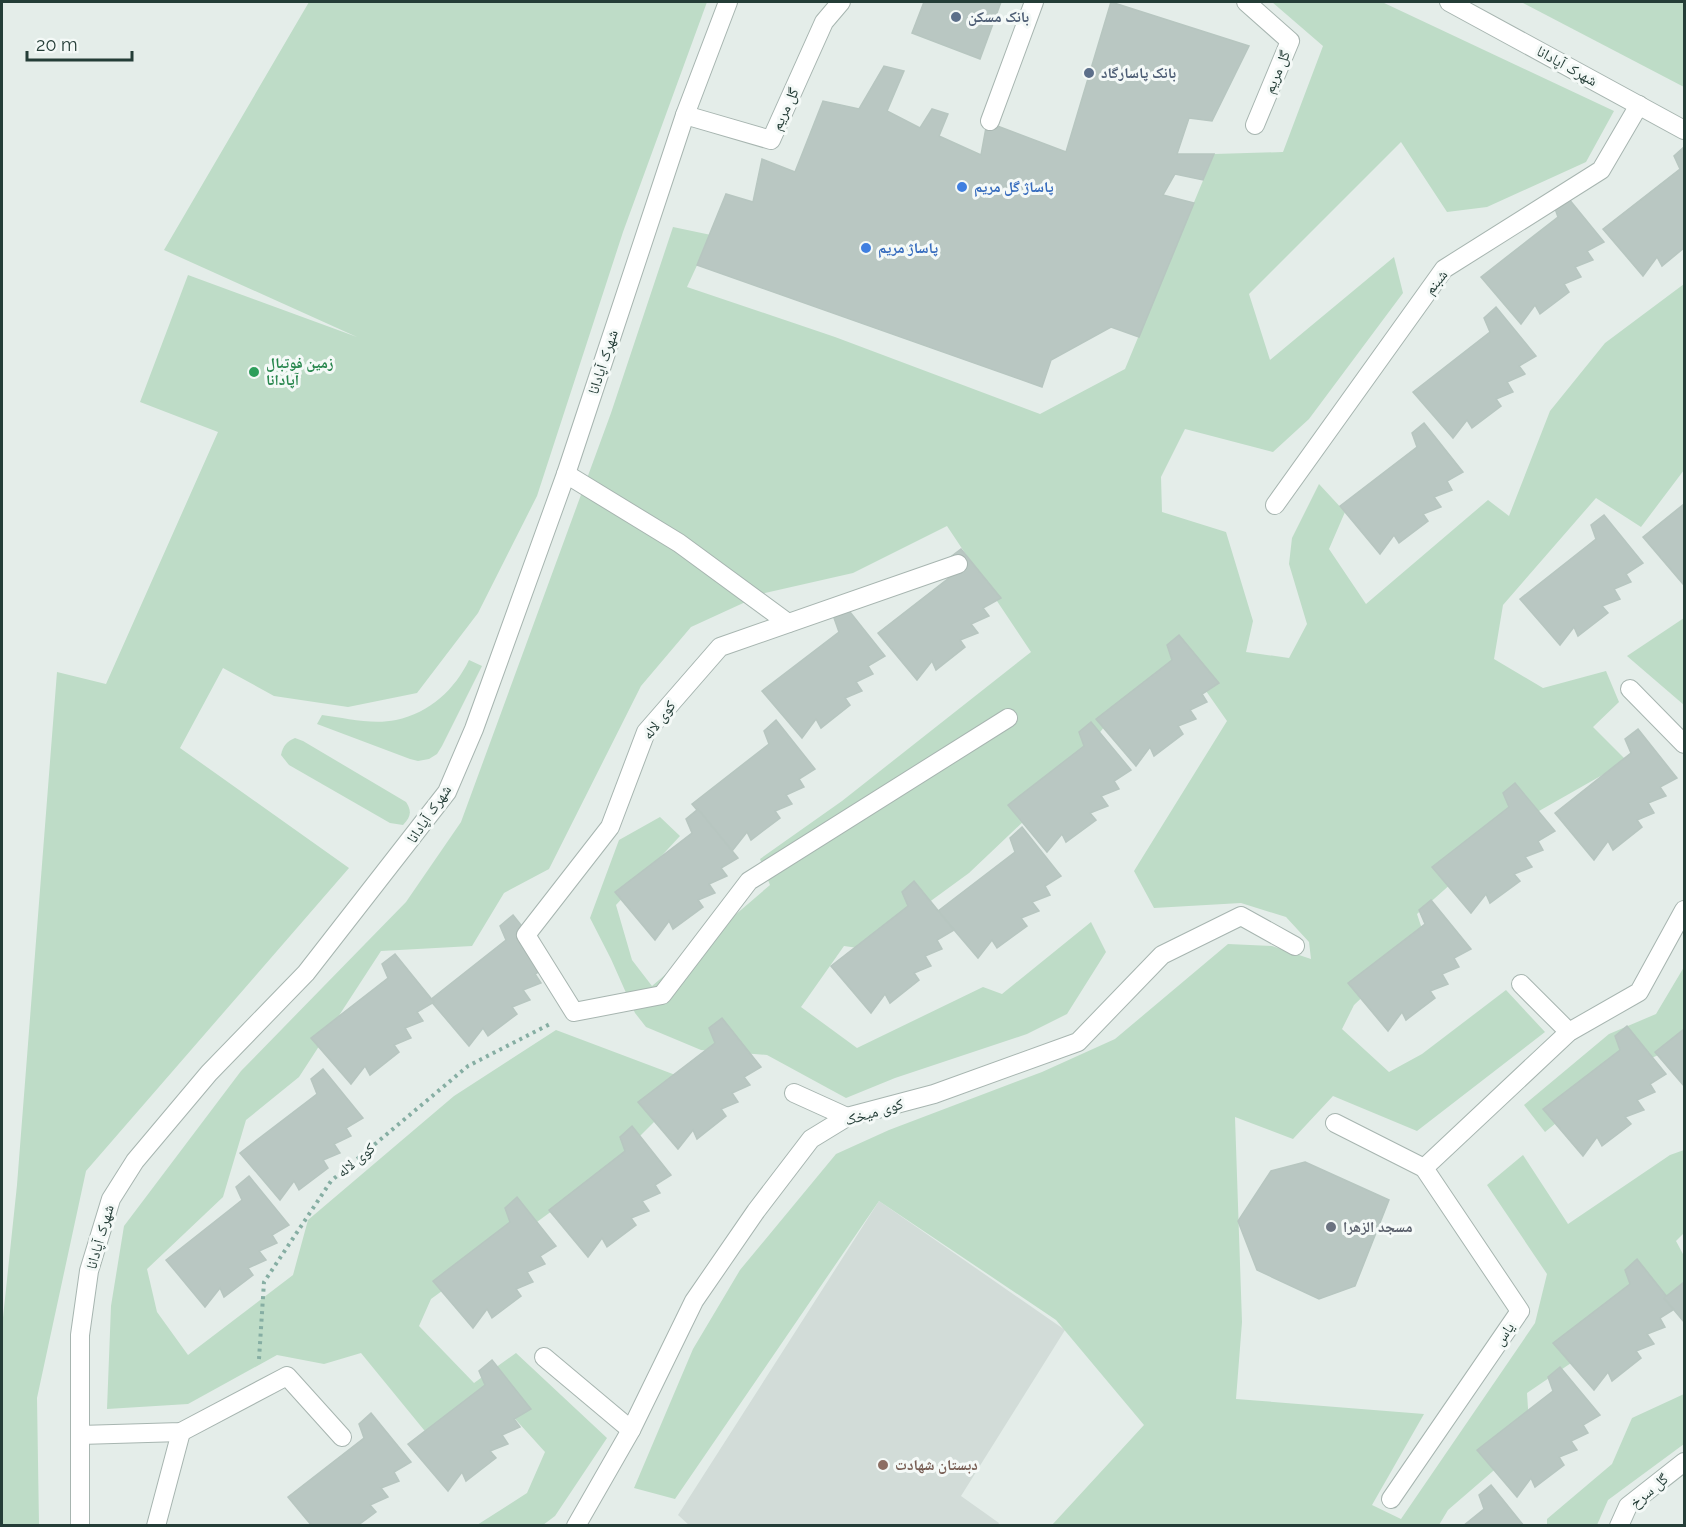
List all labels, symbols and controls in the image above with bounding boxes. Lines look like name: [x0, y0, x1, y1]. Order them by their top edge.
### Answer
place label: بانک مسکن: [968, 8, 1029, 26]
marker: بانک مسکن: [949, 10, 963, 24]
scale bar: [27, 24, 132, 62]
text: 20 m: [36, 34, 78, 55]
street label: شهرک آپادانا: [1533, 42, 1601, 90]
street label: گل مریم: [1260, 48, 1295, 97]
place label: بانک پاسارگاد: [1101, 64, 1176, 82]
marker: بانک پاسارگاد: [1082, 66, 1096, 80]
street label: گل مریم: [767, 85, 804, 134]
place label: پاساژ گل مریم: [974, 178, 1054, 197]
marker: پاساژ گل مریم: [955, 180, 969, 194]
place label: پاساژ مریم: [878, 239, 938, 258]
marker: پاساژ مریم: [859, 241, 873, 255]
street label: شبنم: [1421, 266, 1452, 299]
street label: شهرک آپادانا: [584, 327, 622, 396]
place label: زمین فوتبال آپادانا: [266, 354, 334, 389]
marker: زمین فوتبال آپادانا: [247, 365, 261, 379]
street label: کوی لاله: [639, 697, 680, 744]
street label: شهرک آپادانا: [403, 781, 455, 847]
street label: کوی میخک: [843, 1095, 906, 1130]
street label: کوی لاله: [333, 1139, 379, 1182]
street label: شهرک آپادانا: [82, 1202, 118, 1271]
place label: مسجد الزهرا: [1343, 1218, 1413, 1236]
marker: مسجد الزهرا: [1324, 1220, 1338, 1234]
street label: یاس: [1490, 1319, 1519, 1350]
place label: دبستان شهادت: [895, 1456, 978, 1474]
marker: دبستان شهادت: [876, 1458, 890, 1472]
street label: گل سرخ: [1626, 1470, 1673, 1513]

